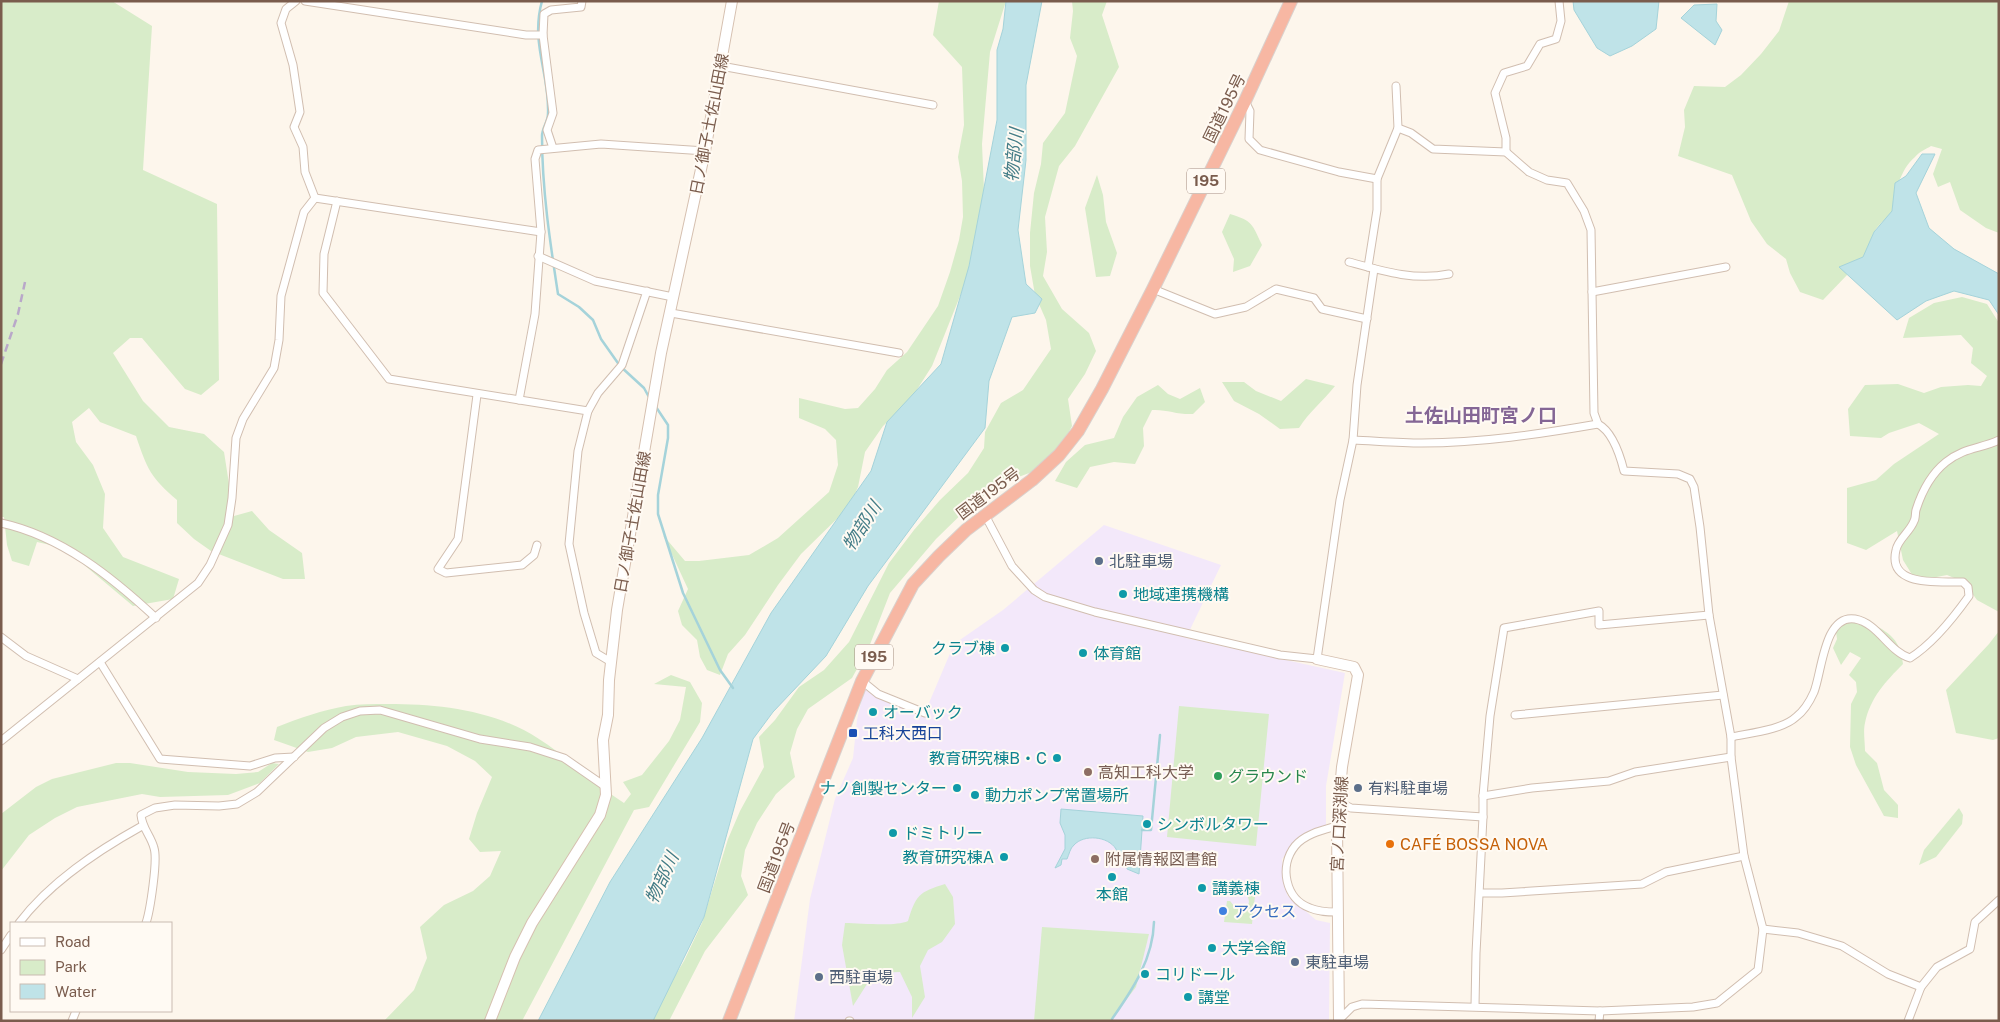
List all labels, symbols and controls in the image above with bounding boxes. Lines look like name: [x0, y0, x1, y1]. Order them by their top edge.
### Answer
street label: 日ノ御子土佐山田線: [686, 52, 733, 197]
street label: 国道195号: [1200, 70, 1249, 146]
water label: 物部川: [1000, 125, 1027, 183]
road number: 195: [1187, 168, 1225, 194]
district label: 土佐山田町宮ノ口: [1405, 404, 1557, 426]
street label: 日ノ御子土佐山田線: [611, 450, 654, 595]
street label: 国道195号: [953, 463, 1024, 523]
water label: 物部川: [838, 496, 886, 554]
place label: 北駐車場: [1109, 552, 1173, 571]
marker: 北駐車場: [1093, 555, 1105, 567]
place label: 地域連携機構: [1133, 585, 1229, 604]
marker: 地域連携機構: [1117, 588, 1129, 600]
place label: クラブ棟: [931, 639, 995, 658]
marker: クラブ棟: [999, 642, 1011, 654]
road number: 195: [855, 644, 893, 670]
place label: 体育館: [1093, 644, 1141, 663]
marker: 体育館: [1077, 647, 1089, 659]
place label: オーバック: [883, 703, 963, 722]
marker: オーバック: [867, 706, 879, 718]
place label: 工科大西口: [863, 724, 943, 743]
marker: 工科大西口: [847, 727, 859, 739]
place label: 教育研究棟B・C: [929, 749, 1047, 768]
marker: 教育研究棟B・C: [1051, 752, 1063, 764]
place label: 高知工科大学: [1098, 763, 1194, 782]
marker: 高知工科大学: [1082, 766, 1094, 778]
place label: グラウンド: [1228, 767, 1308, 786]
marker: グラウンド: [1212, 770, 1224, 782]
street label: 宮ノ口深渕線: [1327, 776, 1351, 872]
place label: ナノ創製センター: [820, 779, 947, 798]
place label: 有料駐車場: [1368, 779, 1448, 798]
marker: ナノ創製センター: [951, 782, 963, 794]
marker: 有料駐車場: [1352, 782, 1364, 794]
place label: 動力ポンプ常置場所: [985, 786, 1129, 805]
marker: 動力ポンプ常置場所: [969, 789, 981, 801]
place label: シンボルタワー: [1157, 815, 1269, 834]
marker: シンボルタワー: [1141, 818, 1153, 830]
street label: 国道195号: [754, 819, 799, 895]
place label: ドミトリー: [903, 824, 983, 843]
marker: ドミトリー: [887, 827, 899, 839]
place label: CAFÉ BOSSA NOVA: [1400, 834, 1548, 854]
marker: CAFÉ BOSSA NOVA: [1384, 838, 1396, 850]
water label: 物部川: [641, 847, 683, 907]
place label: 教育研究棟A: [903, 848, 994, 867]
place label: 附属情報図書館: [1105, 850, 1217, 869]
marker: 教育研究棟A: [998, 851, 1010, 863]
marker: 附属情報図書館: [1089, 853, 1101, 865]
marker: 本館: [1106, 871, 1118, 883]
place label: 講義棟: [1212, 879, 1260, 898]
marker: 講義棟: [1196, 882, 1208, 894]
place label: 本館: [1096, 885, 1128, 904]
place label: アクセス: [1233, 902, 1296, 921]
marker: アクセス: [1217, 905, 1229, 917]
legend: [10, 922, 172, 1012]
text: Road: [55, 933, 91, 950]
place label: 大学会館: [1222, 939, 1286, 958]
marker: 大学会館: [1206, 942, 1218, 954]
place label: 東駐車場: [1305, 953, 1369, 972]
marker: 東駐車場: [1289, 956, 1301, 968]
text: Park: [55, 958, 87, 975]
place label: コリドール: [1155, 965, 1235, 984]
place label: 西駐車場: [829, 968, 893, 987]
marker: コリドール: [1139, 968, 1151, 980]
marker: 西駐車場: [813, 971, 825, 983]
text: Water: [55, 983, 97, 1000]
place label: 講堂: [1198, 988, 1230, 1007]
marker: 講堂: [1182, 991, 1194, 1003]

